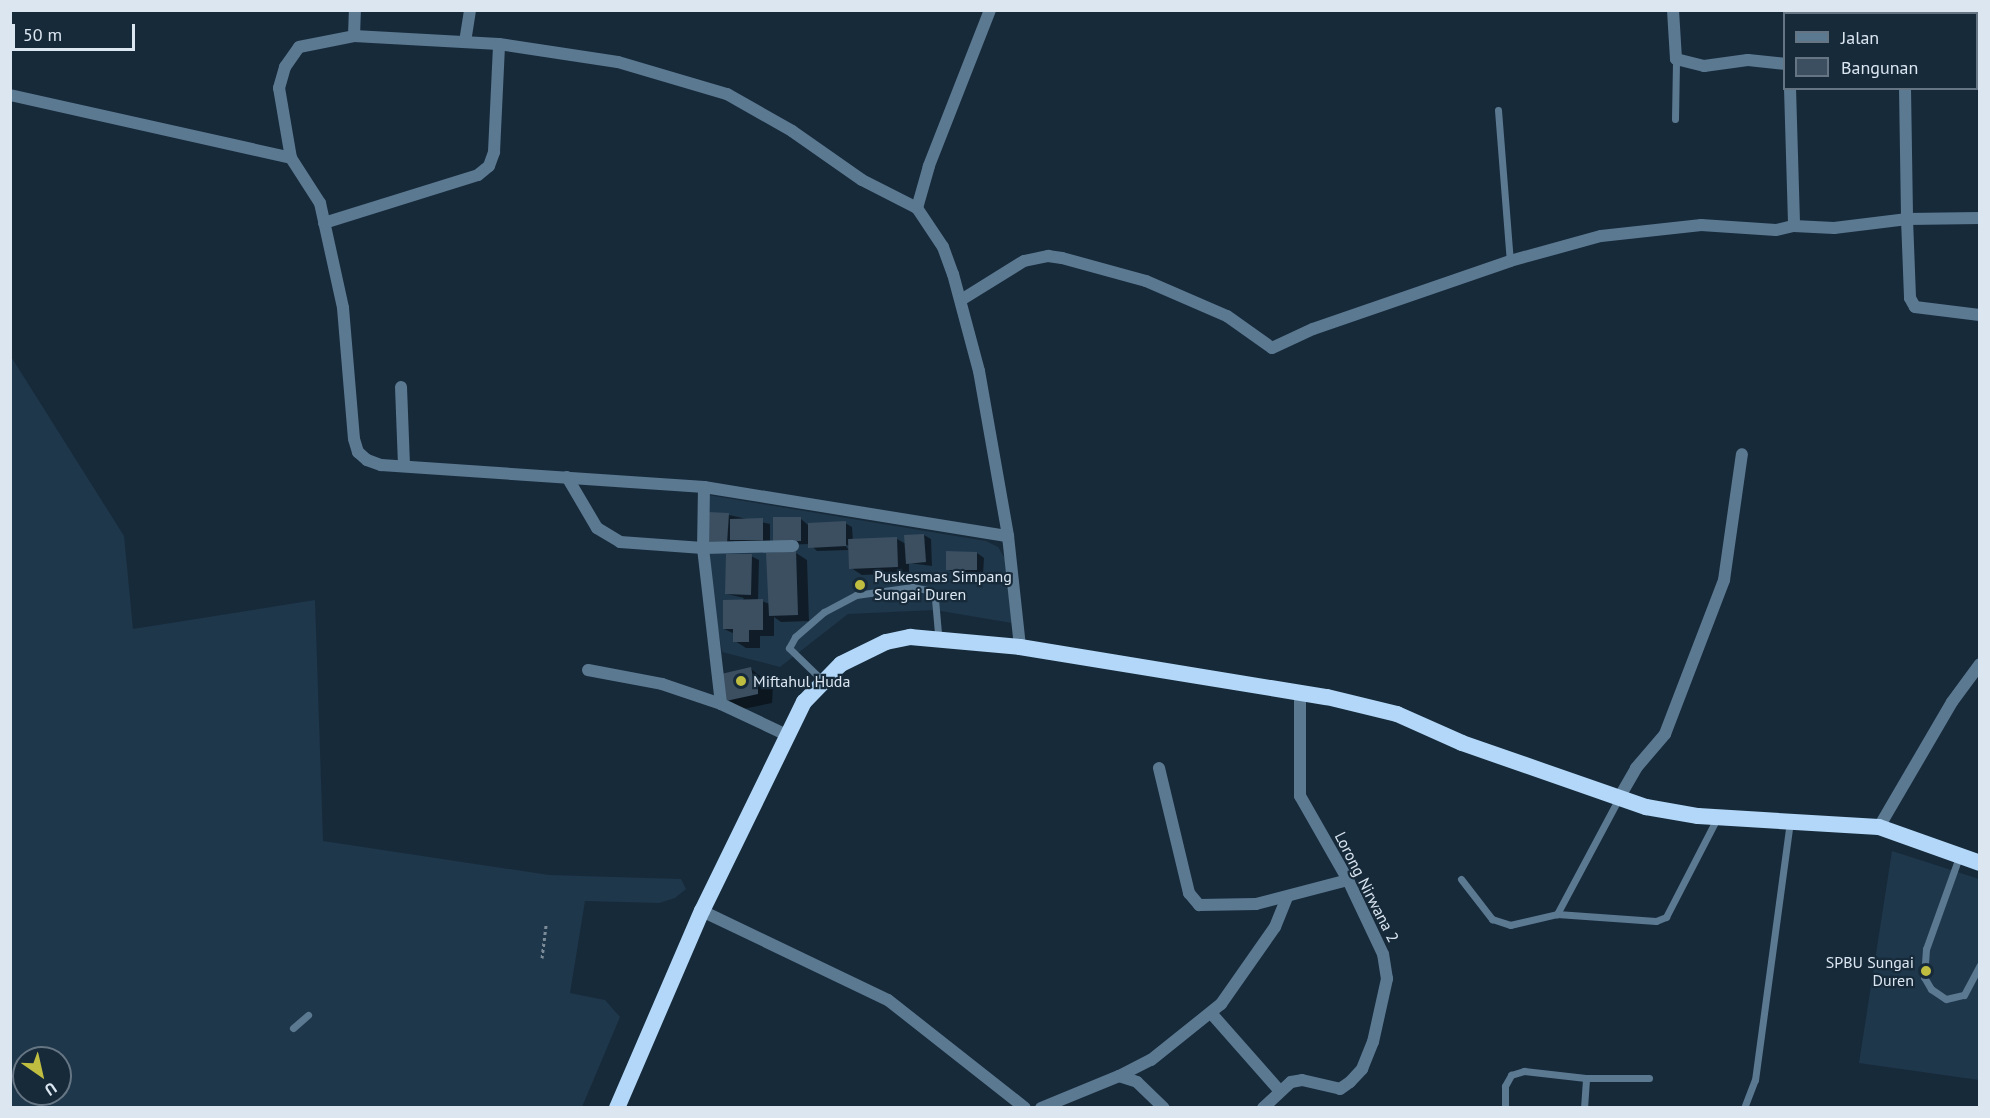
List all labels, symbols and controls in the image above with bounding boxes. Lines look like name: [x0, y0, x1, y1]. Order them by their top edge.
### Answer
scale bar: [15, 12, 138, 50]
legend: [1783, 12, 1978, 90]
text: 50 m: [23, 23, 62, 46]
text: Jalan: [1841, 26, 1879, 49]
text: Bangunan: [1841, 56, 1918, 79]
place label: Puskesmas Simpang Sungai Duren: [874, 566, 1012, 604]
marker: Puskesmas Simpang Sungai Duren: [851, 576, 869, 594]
place label: Miftahul Huda: [753, 671, 850, 691]
marker: Miftahul Huda: [734, 674, 748, 688]
street label: Lorong Nirwana 2: [1331, 829, 1403, 945]
place label: SPBU Sungai Duren: [1826, 952, 1914, 990]
marker: SPBU Sungai Duren: [1919, 964, 1933, 978]
north arrow: [12, 1046, 72, 1106]
text: U: [41, 1078, 61, 1100]

